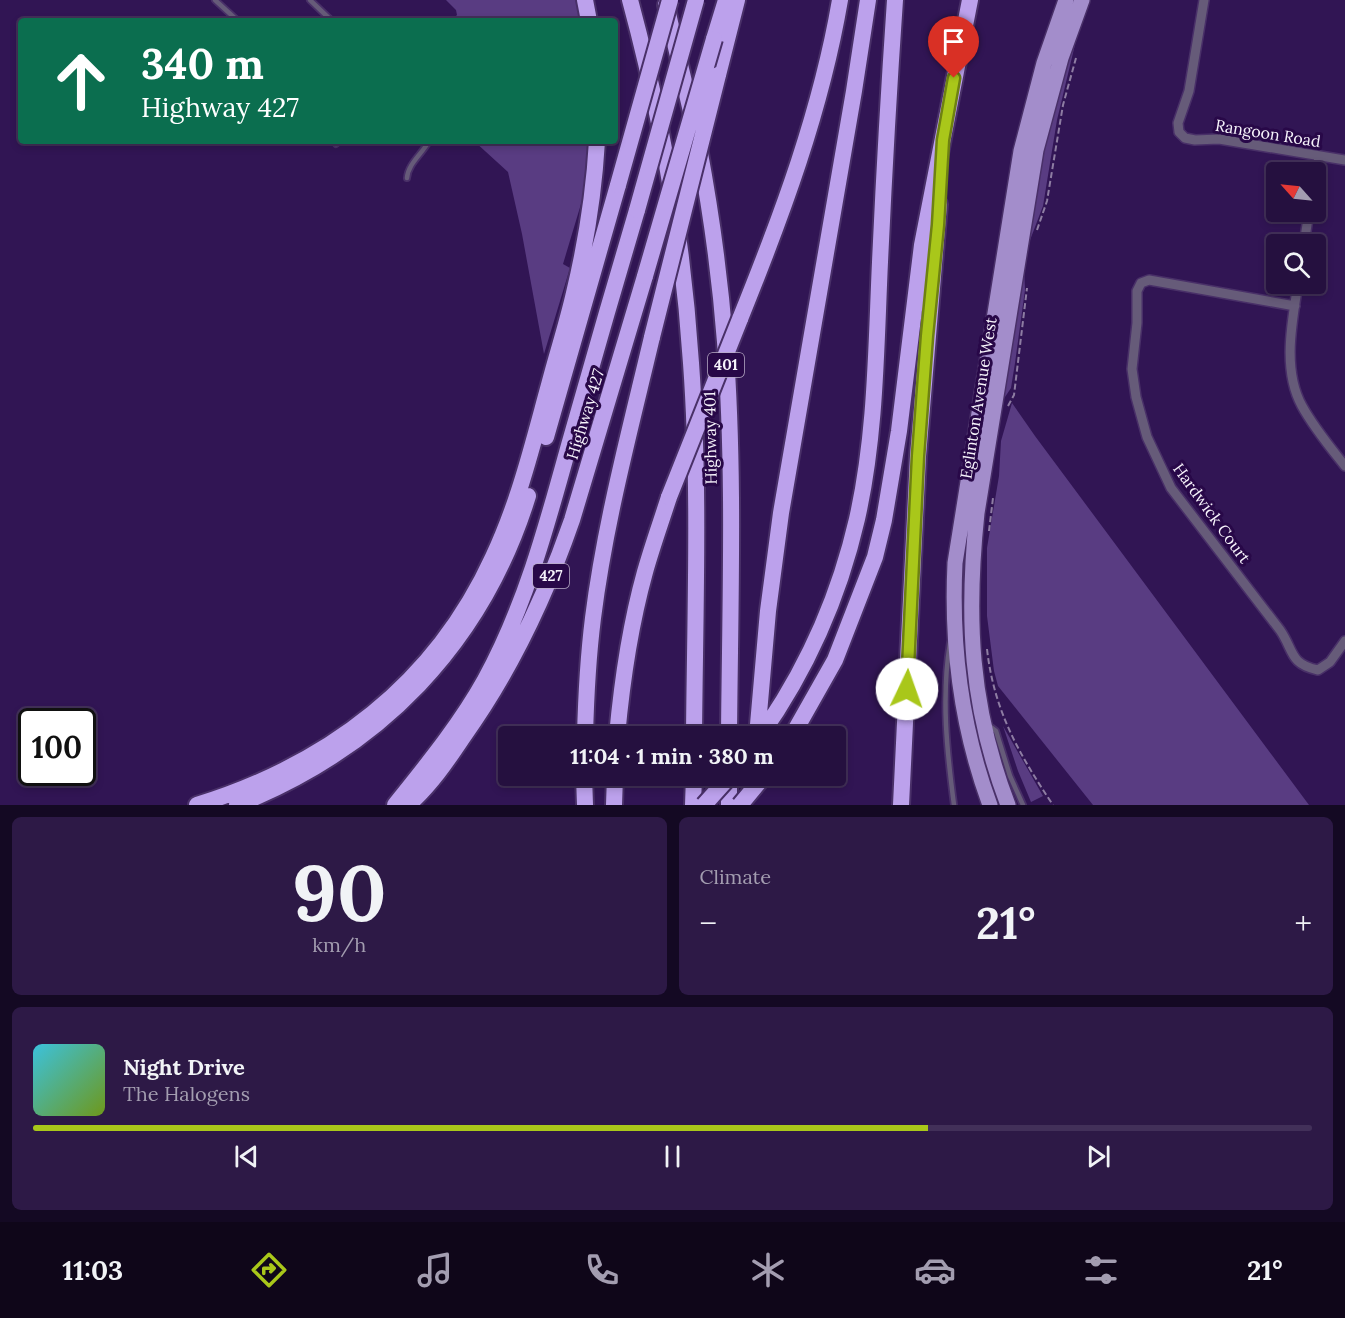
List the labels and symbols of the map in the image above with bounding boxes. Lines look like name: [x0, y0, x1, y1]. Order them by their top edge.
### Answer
pin: [928, 16, 979, 78]
street label: Rangoon Road: [1214, 115, 1323, 151]
north arrow: [1266, 162, 1326, 222]
street label: Eglinton Avenue West: [955, 315, 1001, 480]
road number: 401: [708, 353, 744, 377]
street label: Highway 427: [562, 366, 608, 462]
street label: Highway 401: [699, 391, 721, 485]
street label: Hardwick Court: [1169, 459, 1255, 568]
road number: 427: [533, 564, 569, 588]
position arrow: [875, 657, 939, 721]
speed limit sign: 100: [18, 708, 96, 786]

